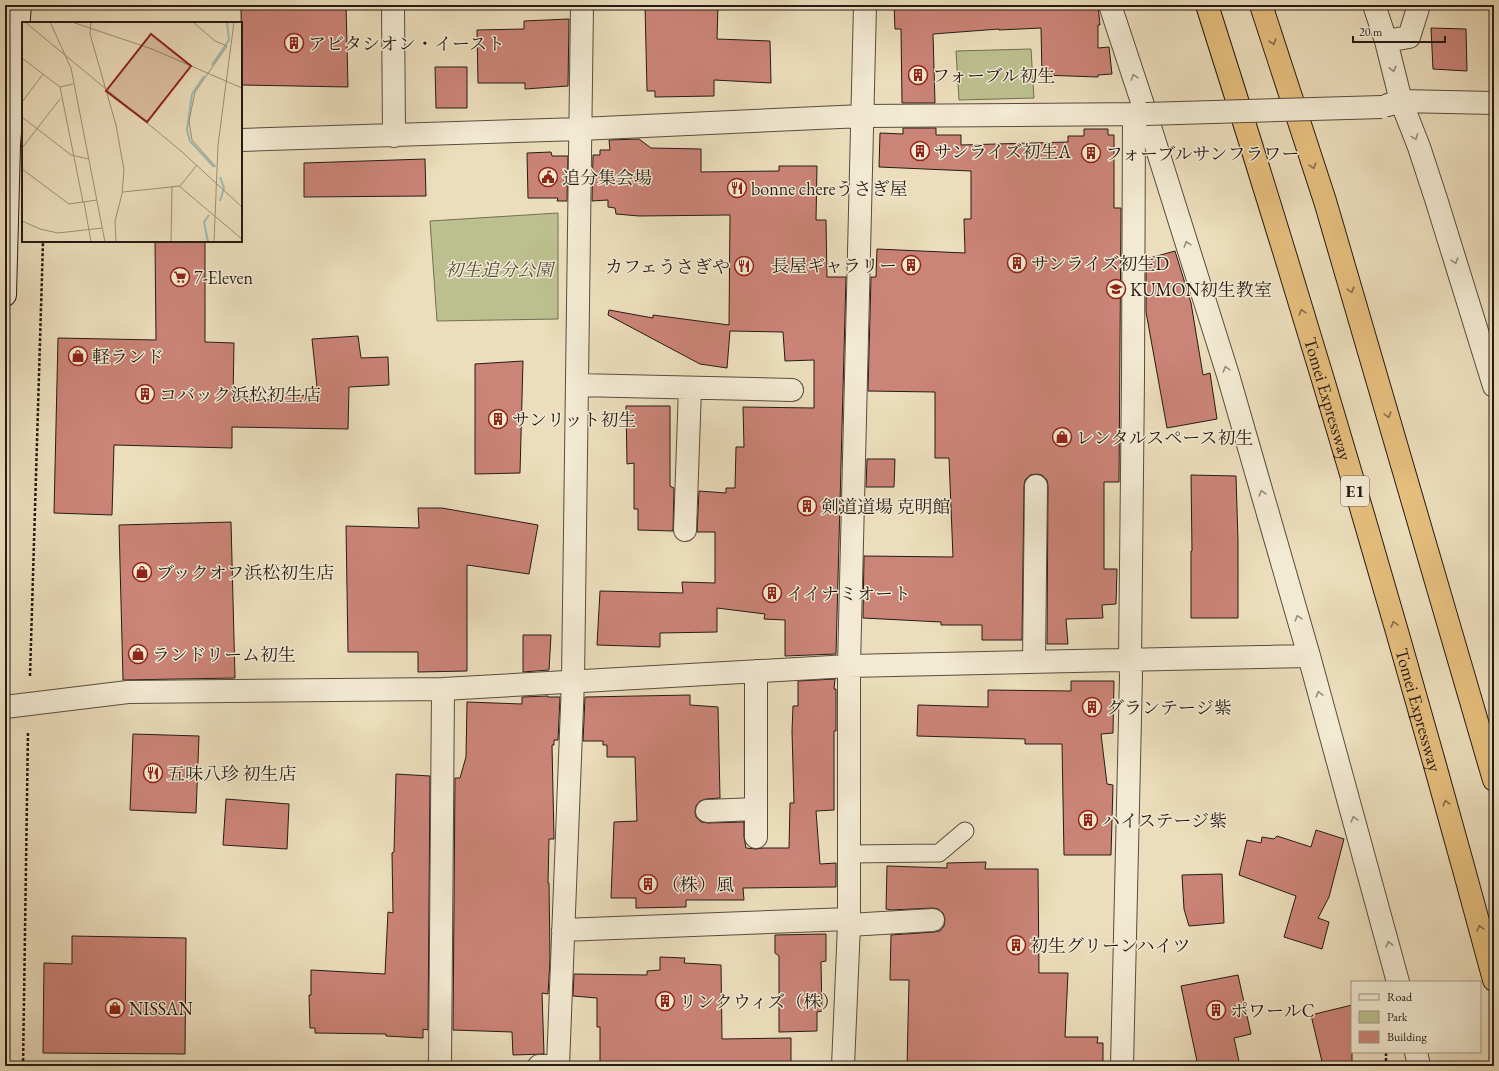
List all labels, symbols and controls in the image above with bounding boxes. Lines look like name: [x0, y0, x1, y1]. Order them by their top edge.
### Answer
scale bar: [1353, 18, 1445, 44]
inset map: [22, 22, 242, 242]
text: 20 m: [1359, 24, 1383, 40]
building icon: アビタシオン・イースト: [283, 32, 305, 54]
place label: アビタシオン・イースト: [308, 32, 505, 55]
one-way arrow: [1268, 38, 1277, 45]
building icon: フォーブル初生: [907, 64, 929, 86]
place label: フォーブル初生: [932, 64, 1055, 87]
one-way arrow: [1389, 66, 1397, 72]
one-way arrow: [1130, 74, 1139, 81]
one-way arrow: [1410, 134, 1418, 141]
building icon: サンライズ初生A: [909, 140, 931, 162]
place label: サンライズ初生A: [934, 140, 1071, 163]
building icon: フォーブルサンフラワー: [1080, 142, 1102, 164]
place label: フォーブルサンフラワー: [1105, 142, 1300, 165]
one-way arrow: [1308, 162, 1317, 169]
public building icon: 追分集会場: [537, 166, 559, 188]
place label: 追分集会場: [562, 166, 652, 189]
restaurant icon: bonne chereうさぎ屋: [726, 177, 748, 199]
place label: bonne chereうさぎ屋: [751, 177, 907, 200]
one-way arrow: [1183, 241, 1192, 248]
building icon: サンライズ初生D: [1006, 252, 1028, 274]
place label: サンライズ初生D: [1031, 252, 1169, 275]
place label: 長屋ギャラリー: [771, 254, 897, 277]
building icon: 長屋ギャラリー: [900, 254, 922, 276]
place label: カフェうさぎや: [605, 255, 730, 278]
restaurant icon: カフェうさぎや: [733, 255, 755, 277]
one-way arrow: [1450, 257, 1459, 264]
park label: 初生追分公園: [445, 258, 556, 281]
supermarket icon: 7-Eleven: [169, 266, 191, 288]
place label: 7-Eleven: [194, 266, 254, 289]
school or university icon: KUMON初生教室: [1105, 278, 1127, 300]
place label: KUMON初生教室: [1130, 278, 1272, 301]
one-way arrow: [1346, 286, 1355, 293]
one-way arrow: [1298, 308, 1307, 315]
street label: Tomei Expressway: [1299, 334, 1358, 463]
shop icon: 軽ランド: [67, 345, 89, 367]
place label: 軽ランド: [92, 345, 164, 368]
one-way arrow: [1222, 365, 1231, 372]
building icon: コバック浜松初生店: [134, 383, 156, 405]
place label: コバック浜松初生店: [159, 383, 321, 406]
building icon: サンリット初生: [487, 408, 509, 430]
place label: サンリット初生: [512, 408, 636, 431]
one-way arrow: [1383, 411, 1392, 418]
shop icon: レンタルスペース初生: [1051, 426, 1073, 448]
place label: レンタルスペース初生: [1076, 426, 1253, 449]
road number: E1: [1341, 476, 1369, 506]
one-way arrow: [1258, 490, 1267, 497]
building icon: 剣道道場 克明館: [796, 495, 818, 517]
place label: 剣道道場 克明館: [821, 495, 951, 518]
shop icon: ブックオフ浜松初生店: [131, 561, 153, 583]
place label: ブックオフ浜松初生店: [156, 561, 334, 584]
building icon: イイナミオート: [761, 582, 783, 604]
place label: イイナミオート: [786, 582, 911, 605]
one-way arrow: [1294, 615, 1303, 622]
one-way arrow: [1390, 621, 1399, 628]
shop icon: ランドリーム初生: [127, 643, 149, 665]
place label: ランドリーム初生: [152, 643, 296, 666]
street label: Tomei Expressway: [1391, 645, 1448, 774]
one-way arrow: [1316, 690, 1324, 697]
building icon: グランテージ紫: [1081, 696, 1103, 718]
place label: グランテージ紫: [1106, 696, 1232, 719]
restaurant icon: 五味八珍 初生店: [142, 762, 164, 784]
place label: 五味八珍 初生店: [167, 762, 297, 785]
one-way arrow: [1442, 800, 1451, 807]
building icon: ハイステージ紫: [1077, 809, 1099, 831]
place label: ハイステージ紫: [1102, 809, 1227, 832]
one-way arrow: [1350, 816, 1359, 823]
building icon: （株）風: [637, 873, 659, 895]
place label: （株）風: [662, 873, 734, 896]
one-way arrow: [1476, 925, 1485, 932]
building icon: 初生グリーンハイツ: [1005, 934, 1027, 956]
place label: 初生グリーンハイツ: [1030, 934, 1190, 957]
one-way arrow: [1385, 941, 1394, 948]
legend: [1351, 981, 1481, 1053]
text: Road: [1387, 989, 1413, 1005]
building icon: リンクウィズ（株）: [654, 990, 676, 1012]
place label: リンクウィズ（株）: [679, 990, 840, 1013]
shop icon: NISSAN: [104, 997, 126, 1019]
place label: NISSAN: [129, 997, 194, 1020]
building icon: ポワールC: [1205, 999, 1227, 1021]
place label: ポワールC: [1230, 999, 1314, 1022]
text: Park: [1387, 1009, 1408, 1025]
text: Building: [1387, 1029, 1428, 1045]

